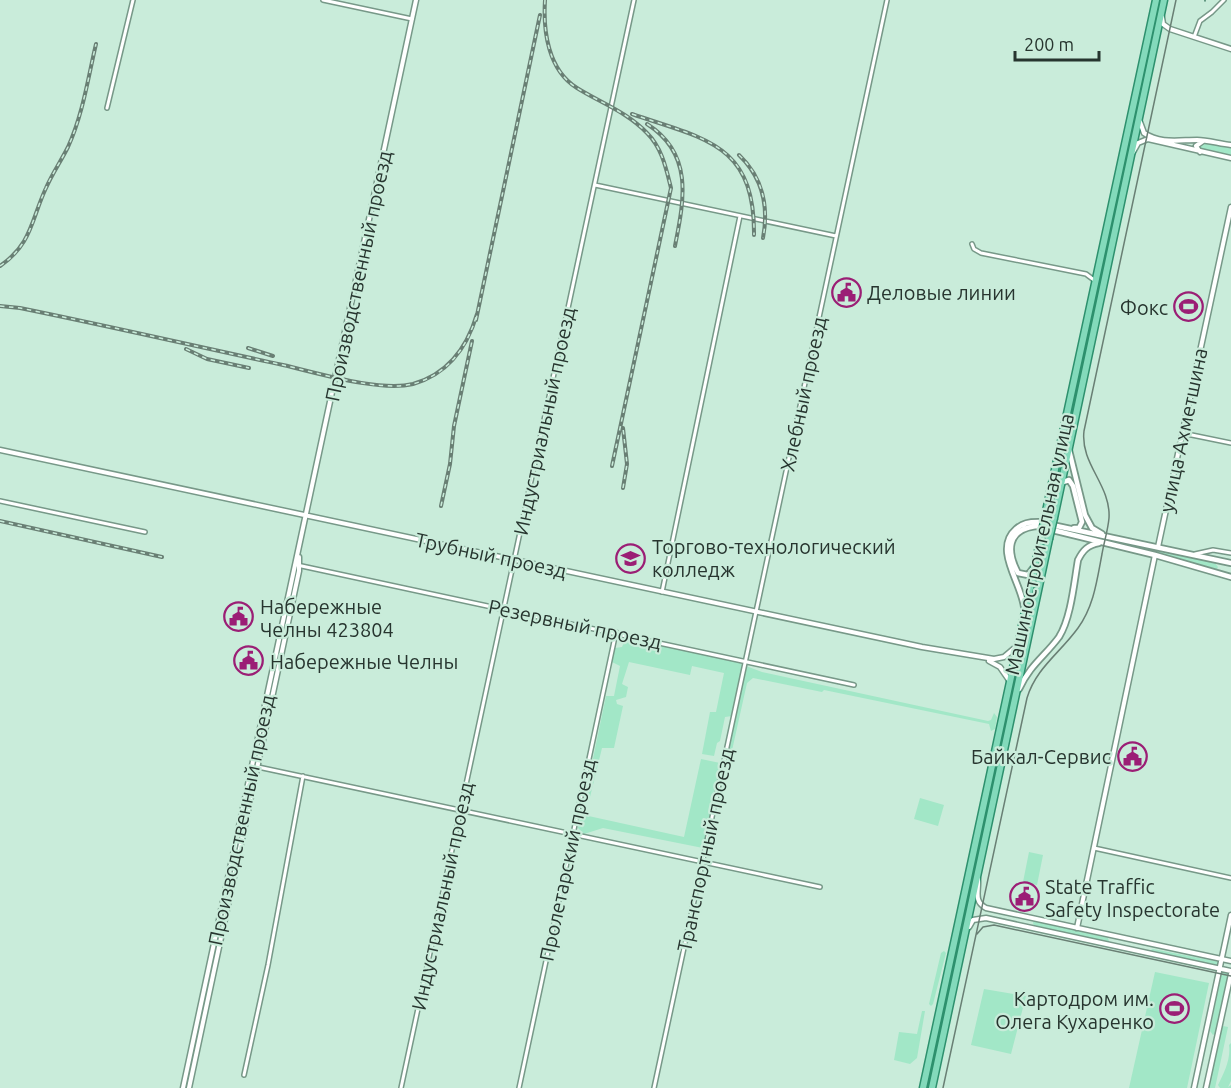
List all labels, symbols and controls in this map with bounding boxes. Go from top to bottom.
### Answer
scale bar [1015,24,1099,62]
text: 200 m [1024,34,1074,54]
street label: Производственный проезд [320,148,396,403]
public building icon: Деловые линии [830,276,862,308]
place label: Деловые линии [867,281,1016,304]
sports icon: Фокс [1173,291,1205,323]
place label: Фокс [1120,296,1168,319]
street label: Индустриальный проезд [509,305,579,537]
street label: Хлебный проезд [775,314,831,473]
street label: улица Ахметшина [1154,346,1212,514]
street label: Машиностроительная улица [1000,411,1078,677]
street label: Трубный проезд [413,528,569,582]
place label: Торгово-технологический колледж [652,535,896,581]
school or university icon: Торгово-технологический колледж [615,542,647,574]
street label: Резервный проезд [486,594,664,654]
place label: Набережные Челны 423804 [260,595,394,641]
public building icon: Набережные Челны 423804 [223,601,255,633]
public building icon: Набережные Челны [233,645,265,677]
place label: Набережные Челны [270,650,458,673]
street label: Производственный проезд [203,692,279,947]
public building icon: Байкал-Сервис [1116,740,1148,772]
place label: Байкал-Сервис [971,745,1111,768]
street label: Транспортный проезд [672,746,738,954]
street label: Пролетарский проезд [534,757,600,963]
street label: Индустриальный проезд [407,780,477,1012]
place label: State Traffic Safety Inspectorate [1045,875,1220,921]
public building icon: State Traffic Safety Inspectorate [1008,881,1040,913]
place label: Картодром им. Олега Кухаренко [995,987,1154,1033]
sports icon: Картодром им. Олега Кухаренко [1159,993,1191,1025]

